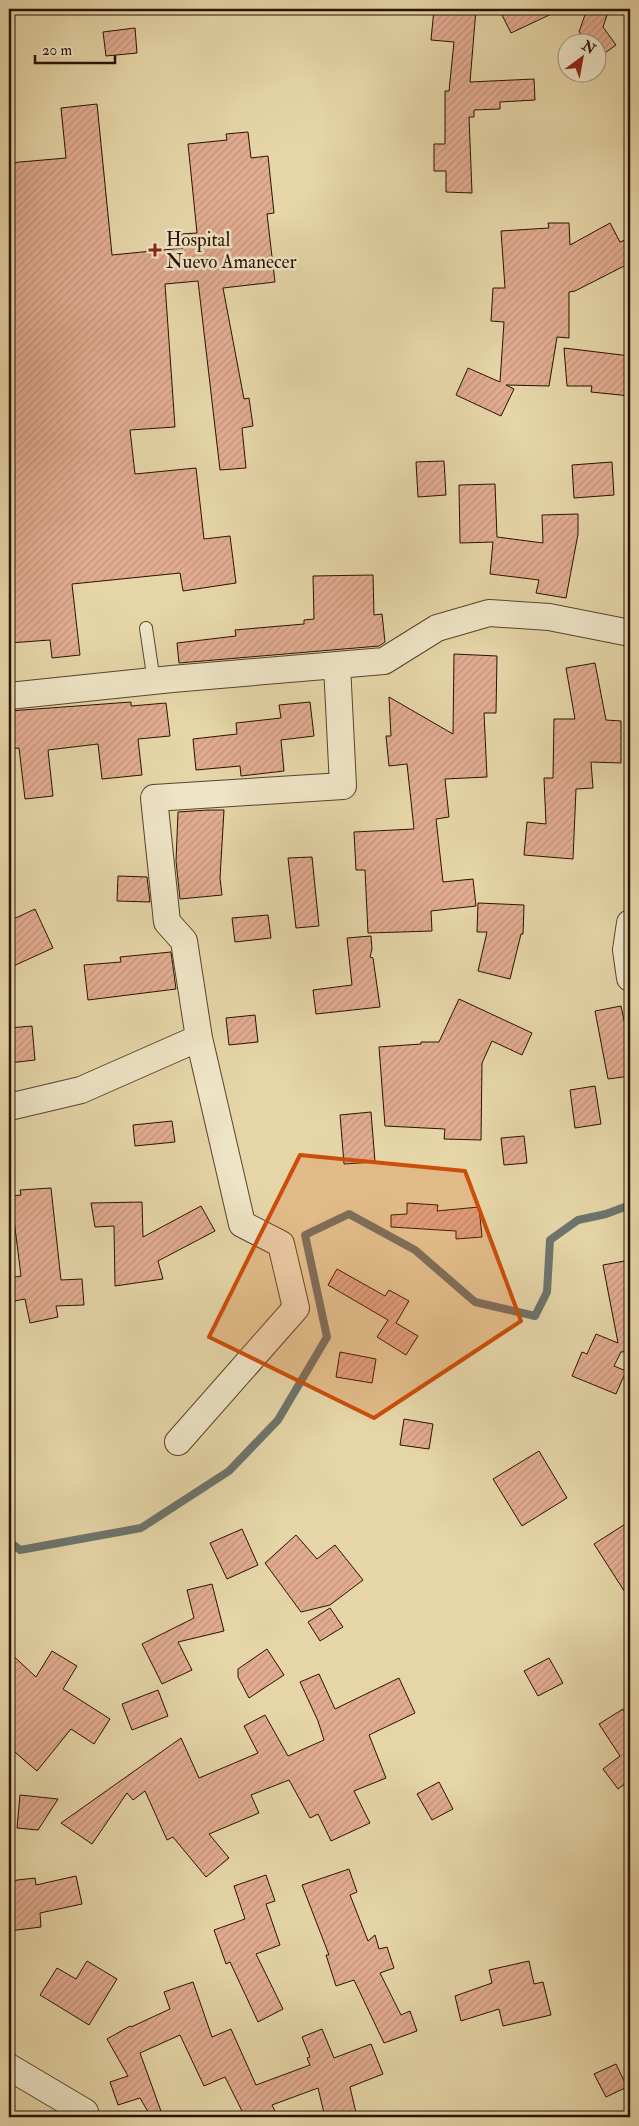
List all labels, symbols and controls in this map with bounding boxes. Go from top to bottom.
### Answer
scale bar [35,32,115,64]
north arrow [556,32,606,82]
text: N [578,36,599,58]
text: 20 m [42,41,72,60]
place label: Hospital Nuevo Amanecer [166,228,297,274]
marker: Hospital Nuevo Amanecer [148,243,162,257]

